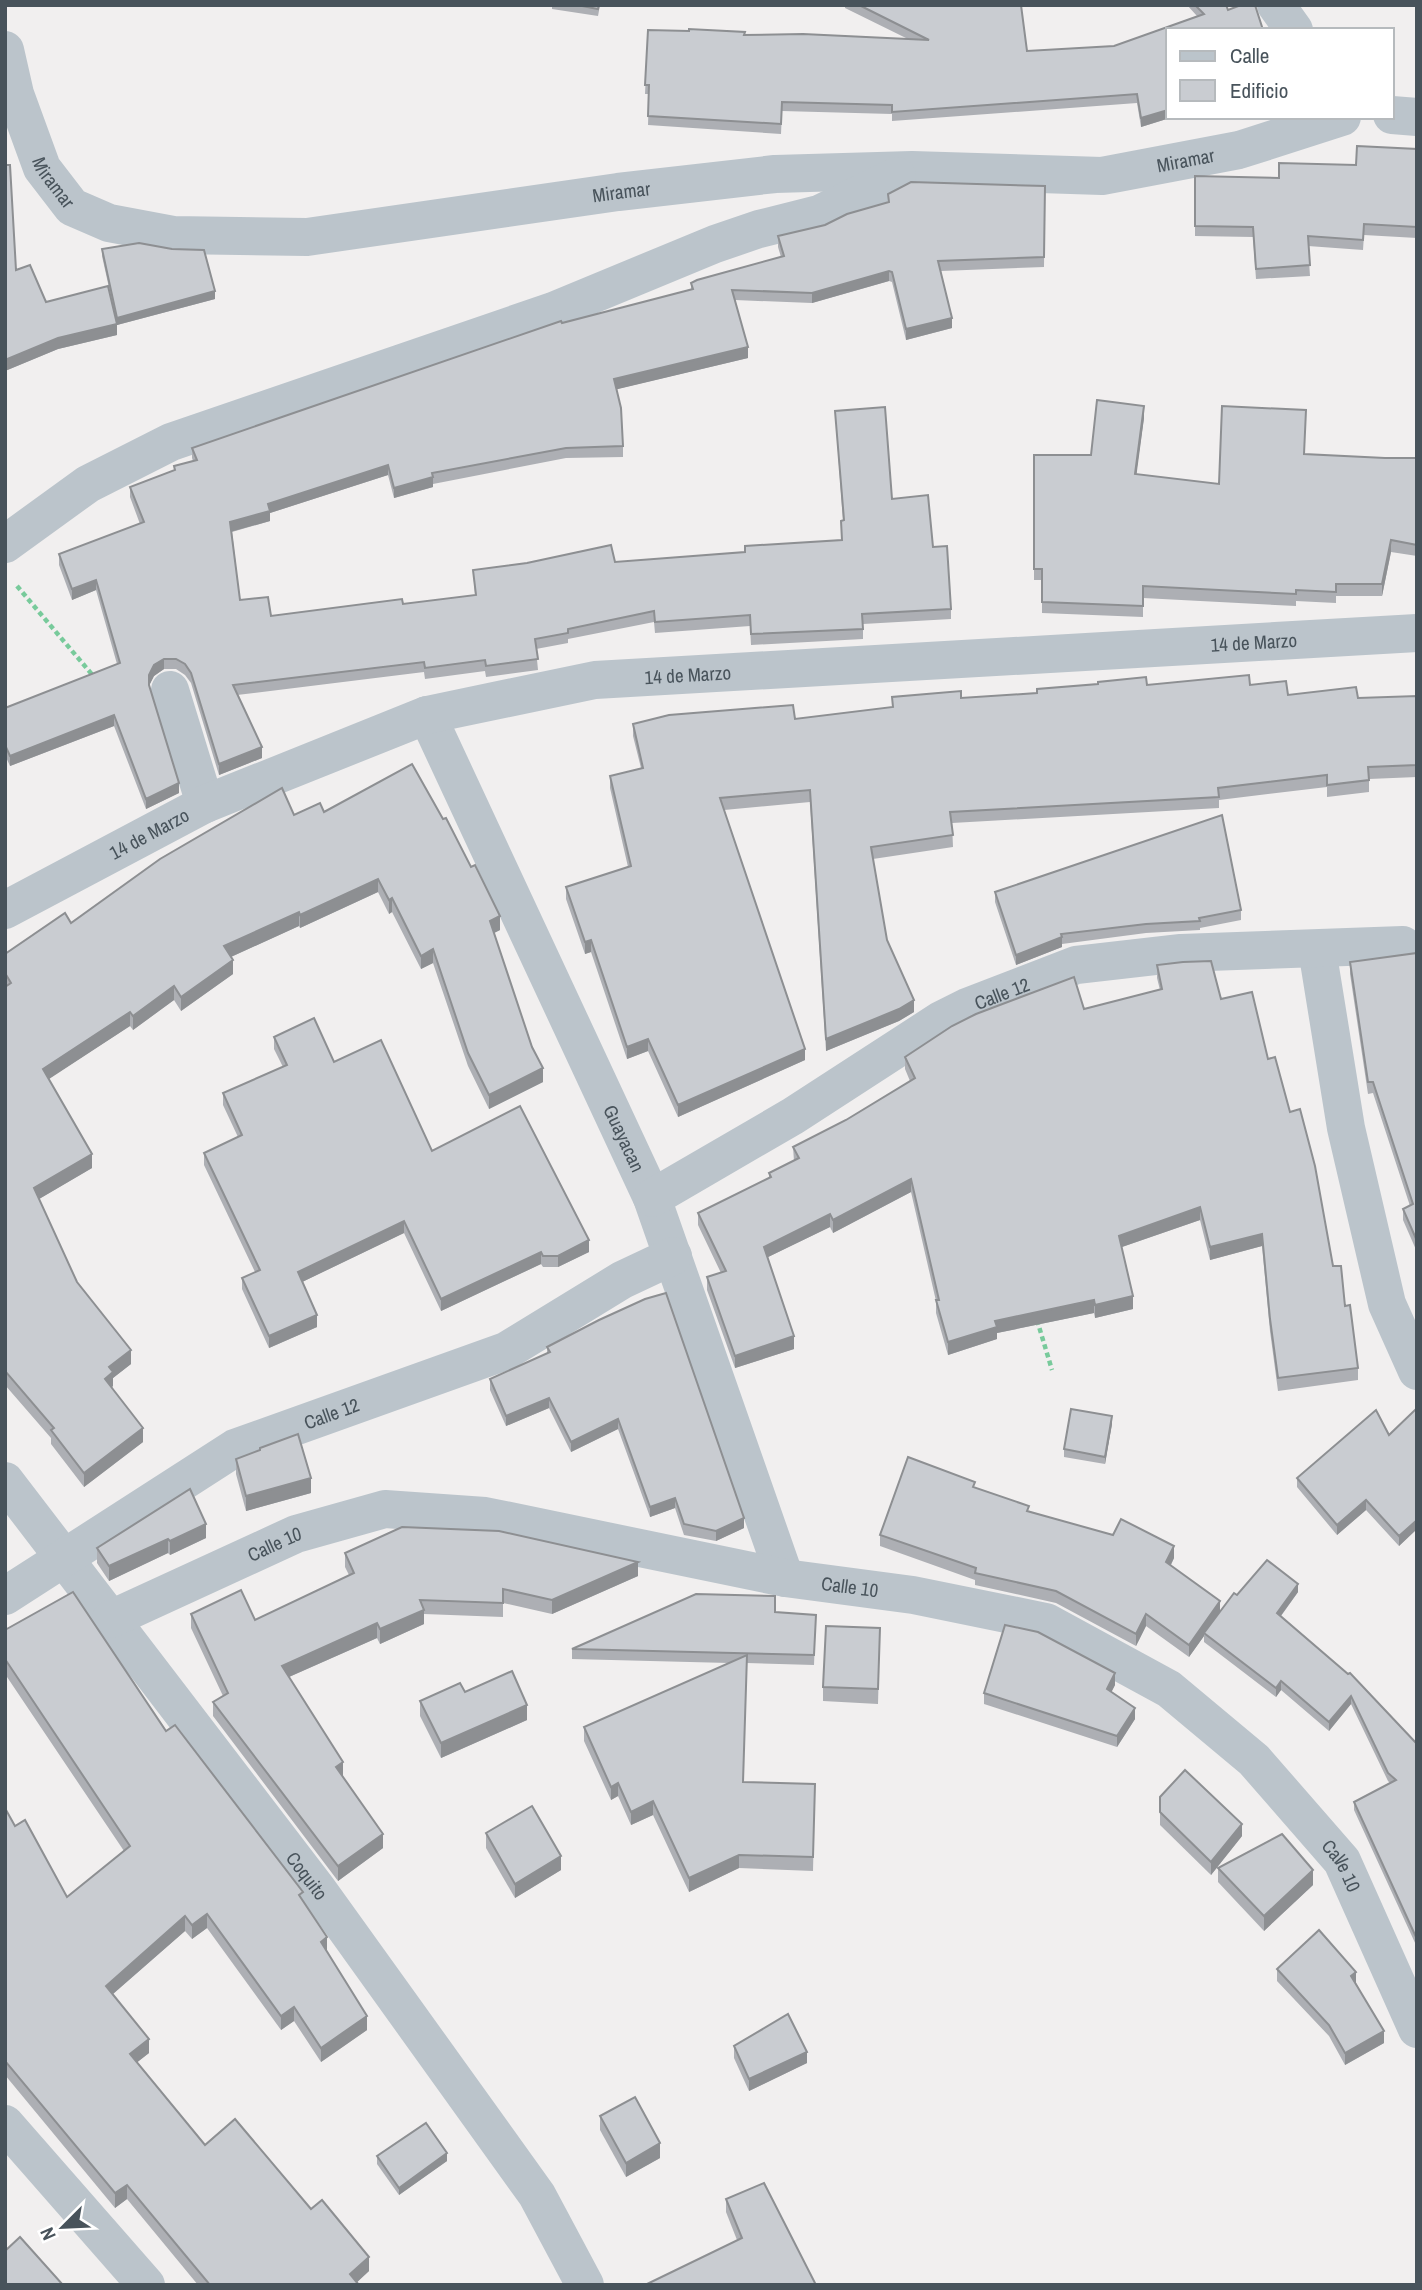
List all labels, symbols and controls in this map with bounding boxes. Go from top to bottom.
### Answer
legend [1166,28,1394,119]
text: Calle [1230,41,1269,70]
text: Edificio [1230,76,1288,105]
street label: Miramar [1155,142,1217,178]
street label: Miramar [26,153,82,214]
street label: Miramar [591,175,652,209]
street label: 14 de Marzo [1210,627,1298,658]
street label: 14 de Marzo [644,659,732,690]
street label: 14 de Marzo [105,802,193,865]
street label: Calle 12 [971,971,1033,1016]
street label: Guayacan [597,1101,651,1176]
street label: Calle 12 [300,1392,363,1435]
street label: Calle 10 [243,1520,304,1568]
street label: Calle 10 [820,1570,880,1603]
street label: Calle 10 [1316,1834,1367,1896]
street label: Coquito [280,1846,334,1905]
north arrow [28,2192,98,2262]
text: N [33,2223,62,2244]

